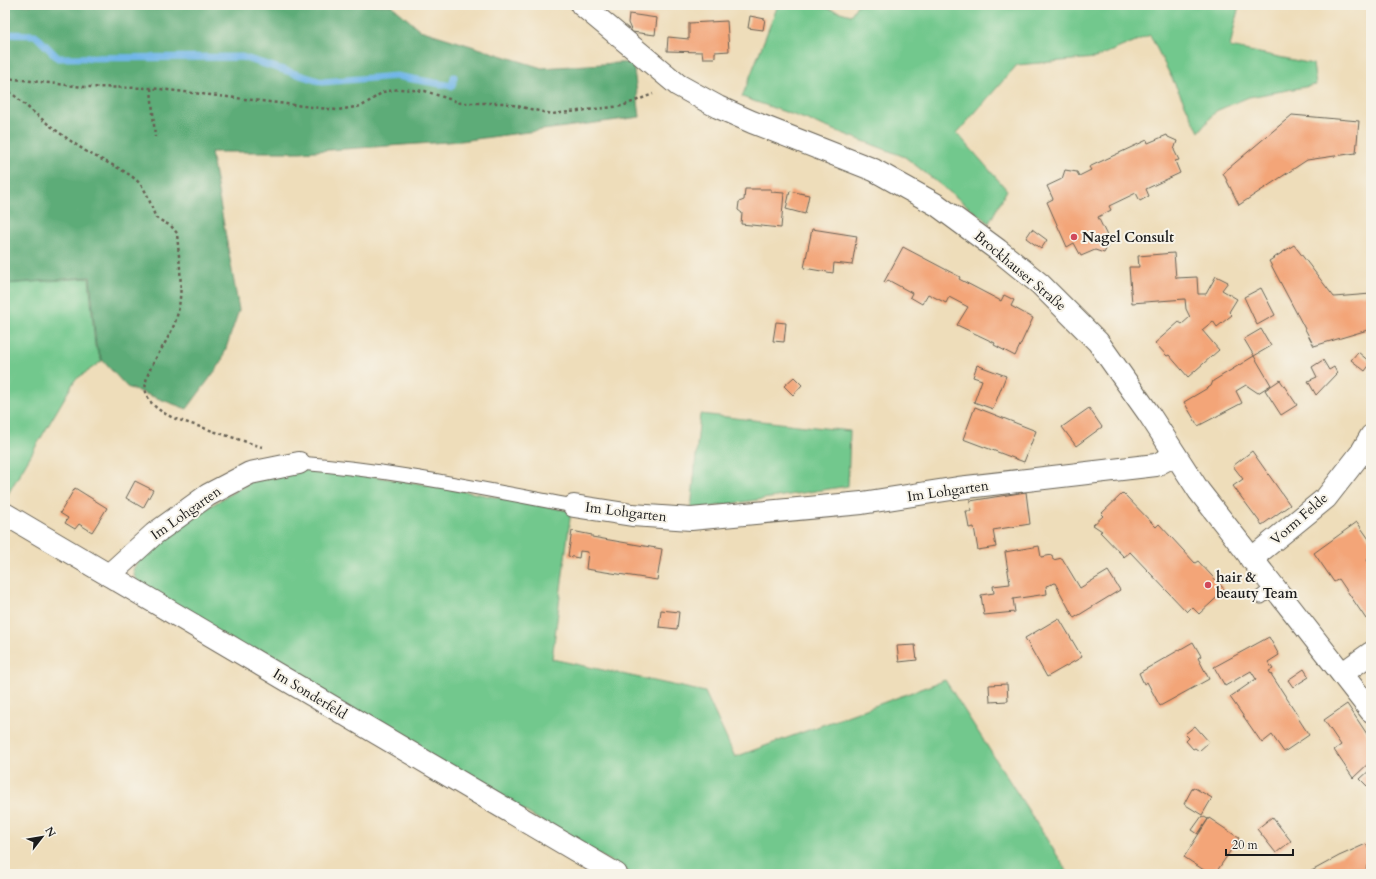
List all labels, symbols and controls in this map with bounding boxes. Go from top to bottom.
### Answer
street label: Brockhauser Straße [970,227,1070,315]
place label: Nagel Consult [1082,228,1174,247]
marker: Nagel Consult [1069,232,1079,242]
street label: Im Lohgarten [906,476,990,506]
street label: Im Lohgarten [147,482,225,544]
street label: Vorm Felde [1266,489,1332,549]
street label: Im Lohgarten [584,498,668,526]
place label: hair & beauty Team [1216,568,1298,603]
marker: hair & beauty Team [1203,580,1213,590]
street label: Im Sonderfeld [269,664,351,724]
north arrow [22,817,62,857]
text: N [41,824,59,840]
scale bar [1226,831,1293,857]
text: 20 m [1232,837,1259,853]

